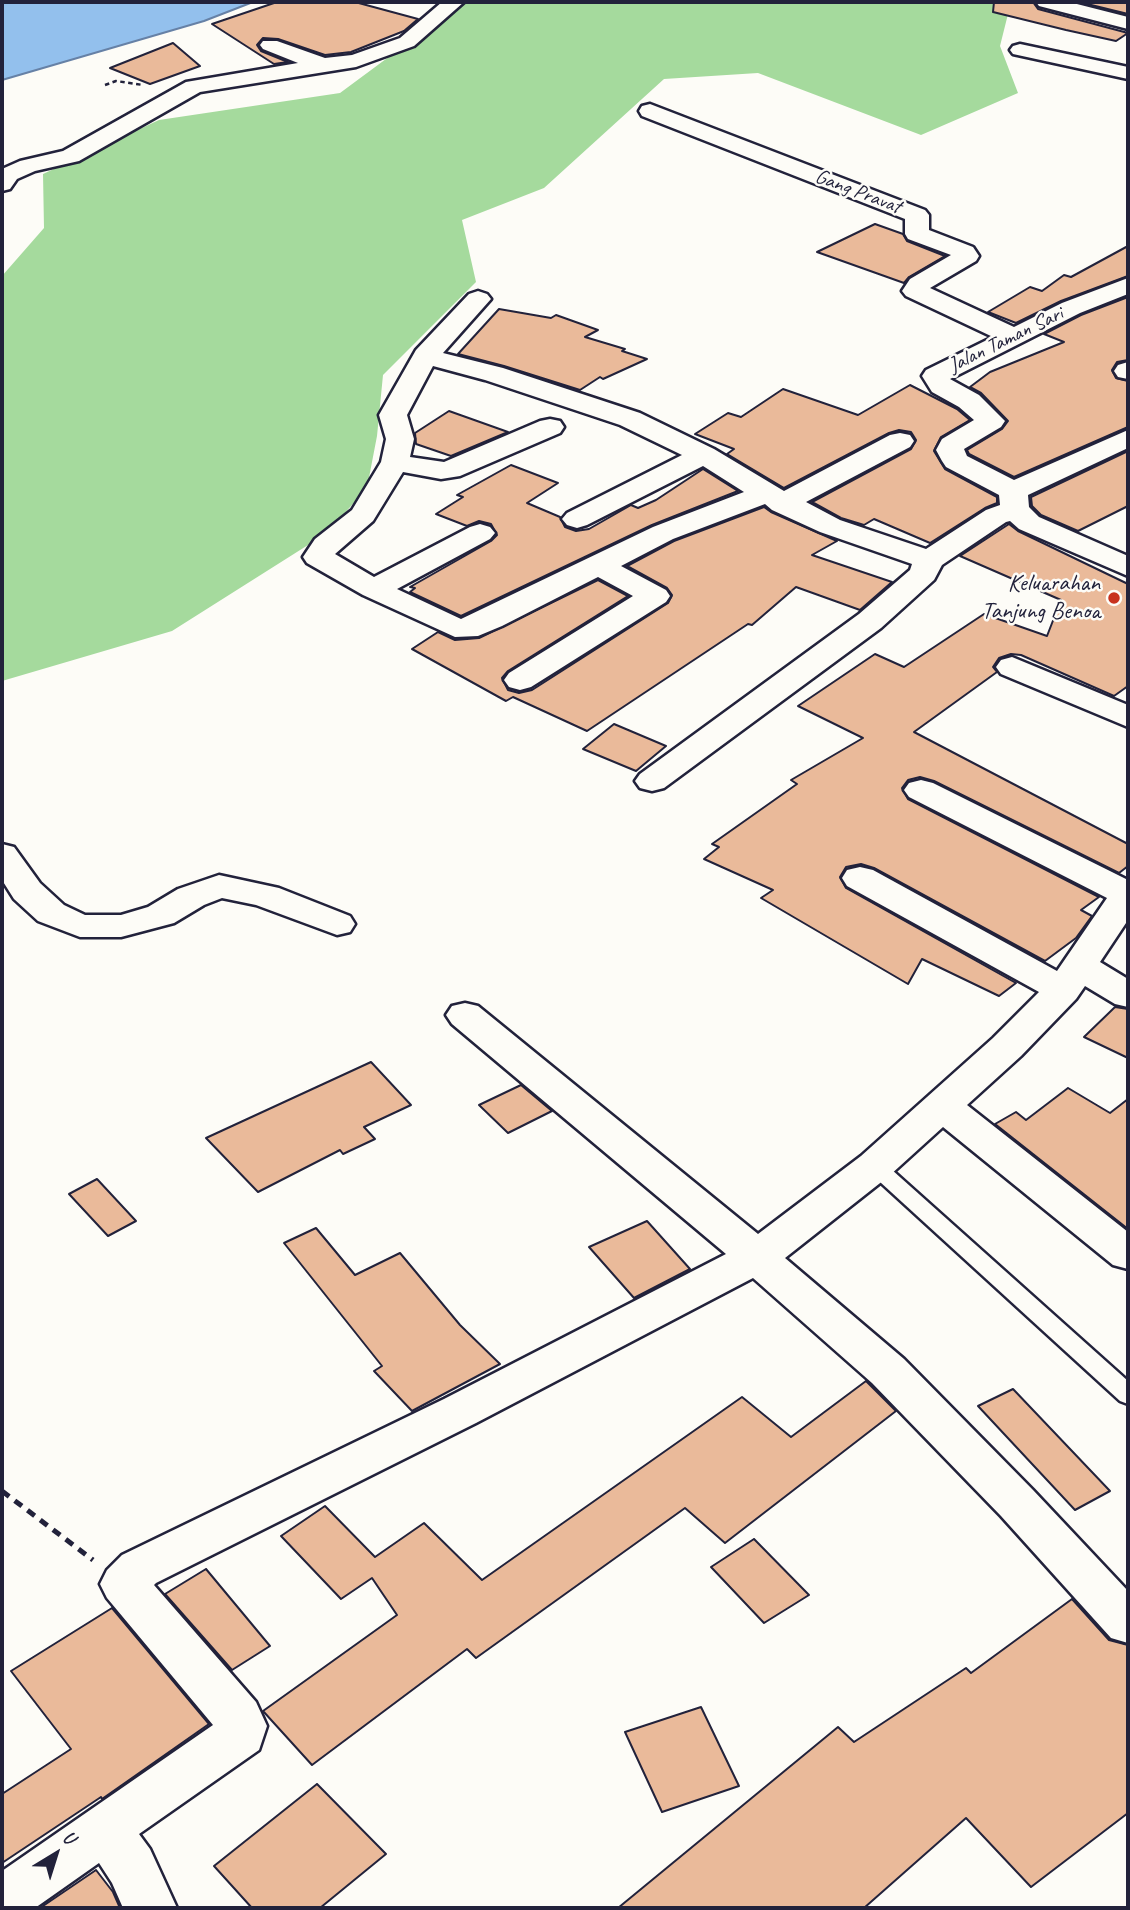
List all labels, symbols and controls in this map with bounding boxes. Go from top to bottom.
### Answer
street label: Gang Pravat [811,164,905,220]
street label: Jalan Taman Sari [945,301,1067,379]
place label: Keluarahan Tanjung Benoa [982,570,1100,626]
marker: Keluarahan Tanjung Benoa [1106,590,1122,606]
north arrow [21,1819,91,1889]
text: U [58,1825,80,1850]

